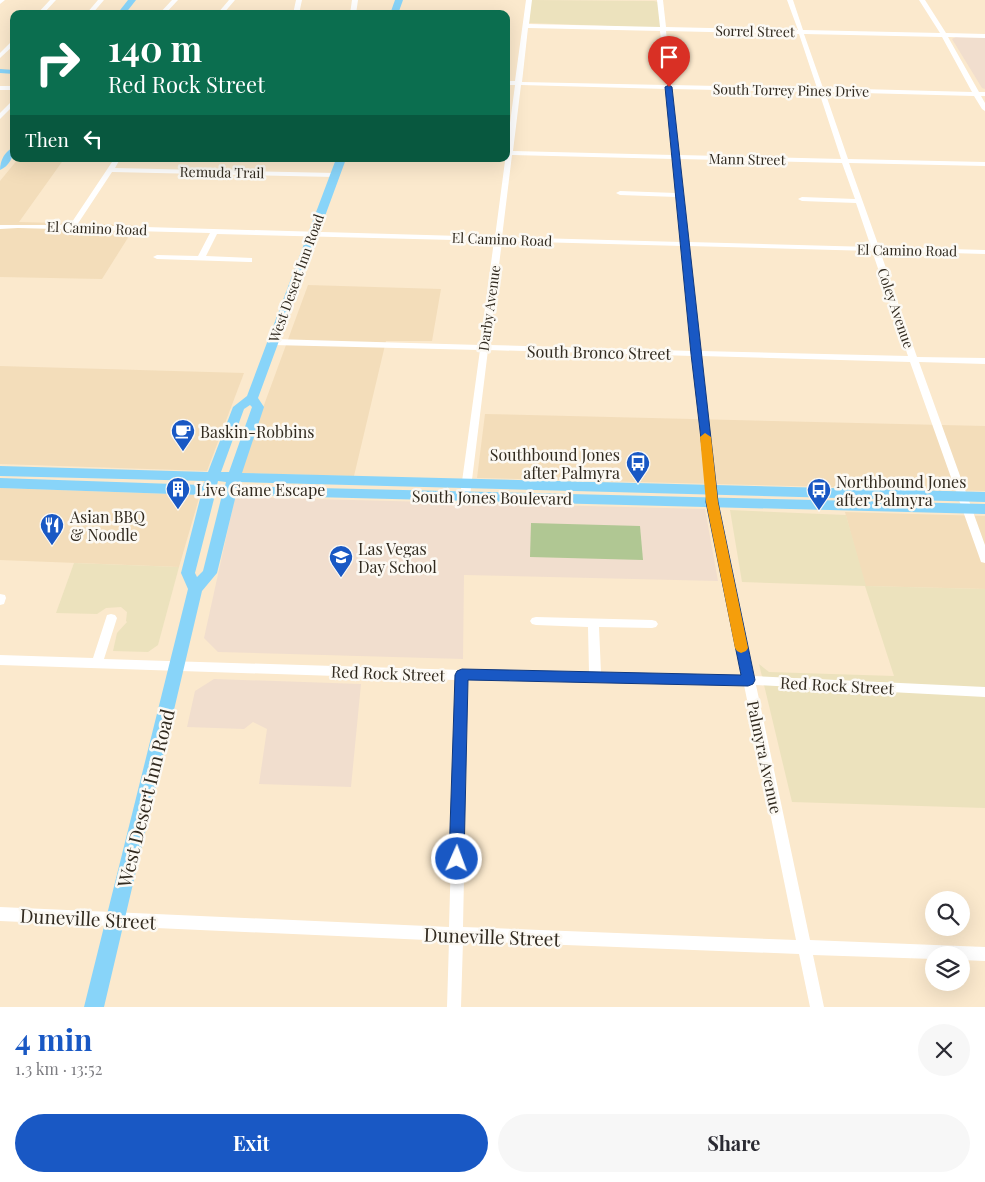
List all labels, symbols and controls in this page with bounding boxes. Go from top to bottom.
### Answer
street label: Sorrel Street [715,21,796,41]
text: 140 m [108,24,202,71]
icon: right [25,30,90,95]
pin [648,36,690,87]
icon: arrive [655,43,683,71]
text: Red Rock Street [108,69,265,99]
street label: South Torrey Pines Drive [713,79,869,101]
icon: left [79,125,107,153]
text: Then [25,126,69,152]
street label: Mann Street [708,149,787,169]
street label: Remuda Trail [179,162,265,182]
street label: West Desert Inn Road [264,211,328,346]
street label: El Camino Road [46,217,148,239]
street label: El Camino Road [451,228,553,250]
street label: El Camino Road [857,240,957,260]
street label: Darby Avenue [474,264,504,352]
street label: Coley Avenue [873,265,919,351]
street label: South Bronco Street [527,340,672,364]
cafe icon: Baskin-Robbins [170,418,196,452]
place label: Baskin-Robbins [200,421,314,442]
place label: Southbound Jones after Palmyra [490,444,620,483]
bus stop icon: Southbound Jones after Palmyra [625,450,651,484]
place label: Northbound Jones after Palmyra [836,471,966,510]
building icon: Live Game Escape [165,476,191,510]
bus stop icon: Northbound Jones after Palmyra [806,477,832,511]
place label: Live Game Escape [196,479,325,500]
street label: South Jones Boulevard [412,485,572,509]
place label: Asian BBQ & Noodle [69,506,146,545]
restaurant icon: Asian BBQ & Noodle [39,512,65,546]
place label: Las Vegas Day School [358,538,437,577]
school or university icon: Las Vegas Day School [328,544,354,578]
street label: Red Rock Street [331,661,446,685]
street label: Red Rock Street [779,672,895,698]
street label: Palmyra Avenue [743,699,787,815]
street label: West Desert Inn Road [110,706,180,891]
position arrow [430,832,482,884]
map controls [925,891,970,991]
button: search [925,891,970,936]
street label: Duneville Street [19,901,157,935]
street label: Duneville Street [423,921,561,951]
button: layers [925,946,970,991]
text: 4 min [15,1019,93,1059]
button: close [918,1024,970,1076]
text: 1.3 km · 13:52 [15,1058,102,1079]
button: Exit [15,1114,488,1172]
button: Share [498,1114,970,1172]

